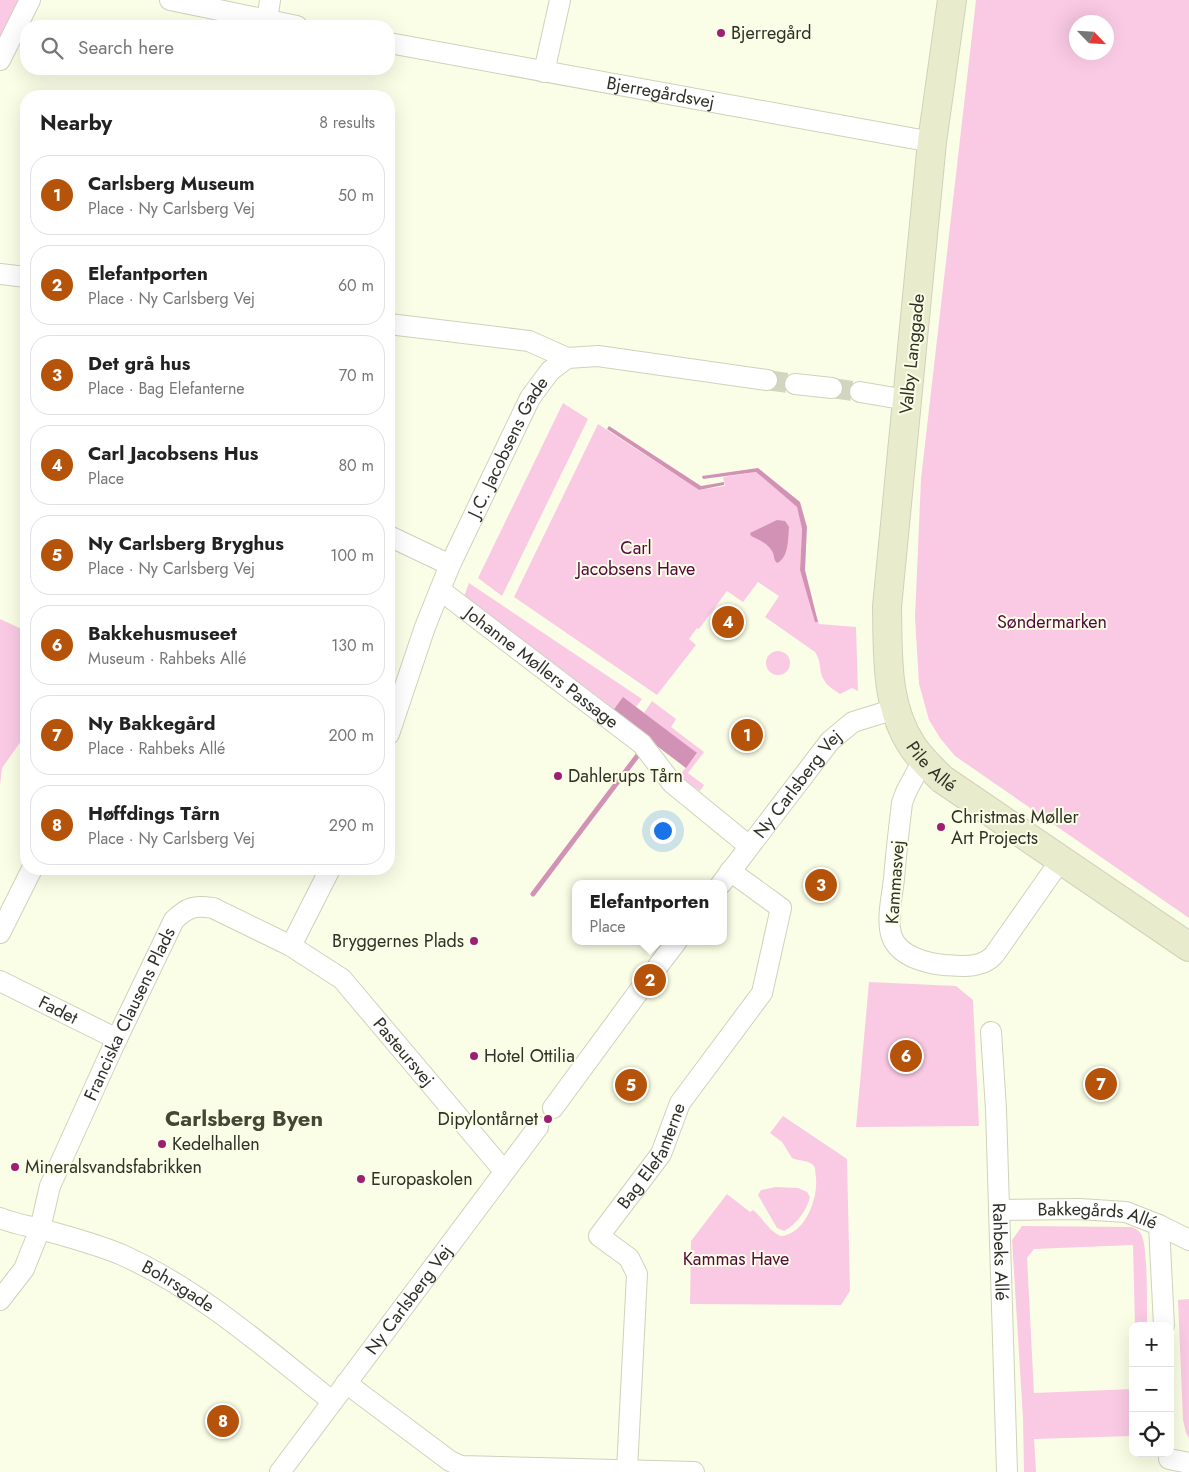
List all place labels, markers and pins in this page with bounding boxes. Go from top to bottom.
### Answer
place label: Bjerregård [731,20,812,46]
marker: Bjerregård [715,27,727,39]
pin: 4 [712,603,744,641]
pin: 1 [731,716,763,754]
place label: Dahlerups Tårn [568,763,683,789]
marker: Dahlerups Tårn [552,770,564,782]
place label: Christmas Møller Art Projects [951,804,1080,851]
marker: Christmas Møller Art Projects [935,821,947,833]
pin: 3 [805,866,837,904]
place label: Bryggernes Plads [332,928,464,954]
marker: Bryggernes Plads [468,935,480,947]
pin: 2 [634,961,666,999]
pin: 6 [890,1037,922,1075]
place label: Hotel Ottilia [484,1043,575,1069]
marker: Hotel Ottilia [468,1050,480,1062]
pin: 7 [1085,1065,1117,1103]
pin: 5 [615,1066,647,1104]
place label: Dipylontårnet [437,1106,539,1132]
marker: Dipylontårnet [542,1113,554,1125]
place label: Kedelhallen [172,1131,260,1157]
marker: Kedelhallen [156,1138,168,1150]
place label: Mineralsvandsfabrikken [25,1154,202,1180]
marker: Mineralsvandsfabrikken [9,1161,21,1173]
place label: Europaskolen [371,1166,473,1192]
marker: Europaskolen [355,1173,367,1185]
pin: 8 [207,1402,239,1440]

